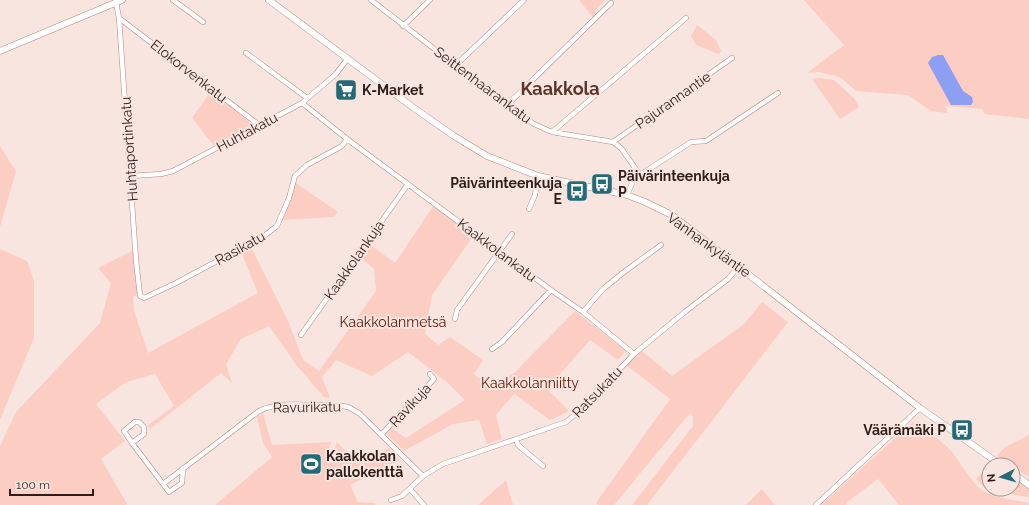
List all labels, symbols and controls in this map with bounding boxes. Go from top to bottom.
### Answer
street label: Elokorvenkatu [148,36,230,106]
street label: Seittenhaarankatu [431,43,535,127]
street label: Pajurannantie [632,68,714,132]
supermarket icon: K-Market [333,77,359,103]
district label: Kaakkola [520,78,600,99]
place label: K-Market [362,82,424,98]
street label: Huhtaportinkatu [117,96,141,202]
street label: Huhtakatu [214,109,280,155]
place label: Päivärinteenkuja P [618,168,730,200]
bus stop icon: Päivärinteenkuja P [589,171,615,197]
place label: Päivärinteenkuja E [450,175,562,207]
bus stop icon: Päivärinteenkuja E [564,178,590,204]
street label: Vanhankyläntie [664,209,754,281]
street label: Kaakkolankatu [454,215,540,285]
street label: Kaakkolankuja [321,217,387,303]
street label: Rasikatu [212,228,268,268]
park label: Kaakkolanmetsä [340,314,446,330]
street label: Ratsukatu [569,363,625,421]
park label: Kaakkolanniitty [481,375,579,391]
street label: Ravikuja [386,380,434,430]
street label: Ravurikatu [273,398,341,416]
bus stop icon: Väärämäki P [949,417,975,443]
place label: Väärämäki P [863,422,946,438]
place label: Kaakkolan pallokenttä [326,448,403,480]
sports icon: Kaakkolan pallokenttä [298,451,324,477]
north arrow [981,457,1021,497]
scale bar [10,471,93,497]
text: N [985,473,998,483]
text: 100 m [16,478,50,492]

